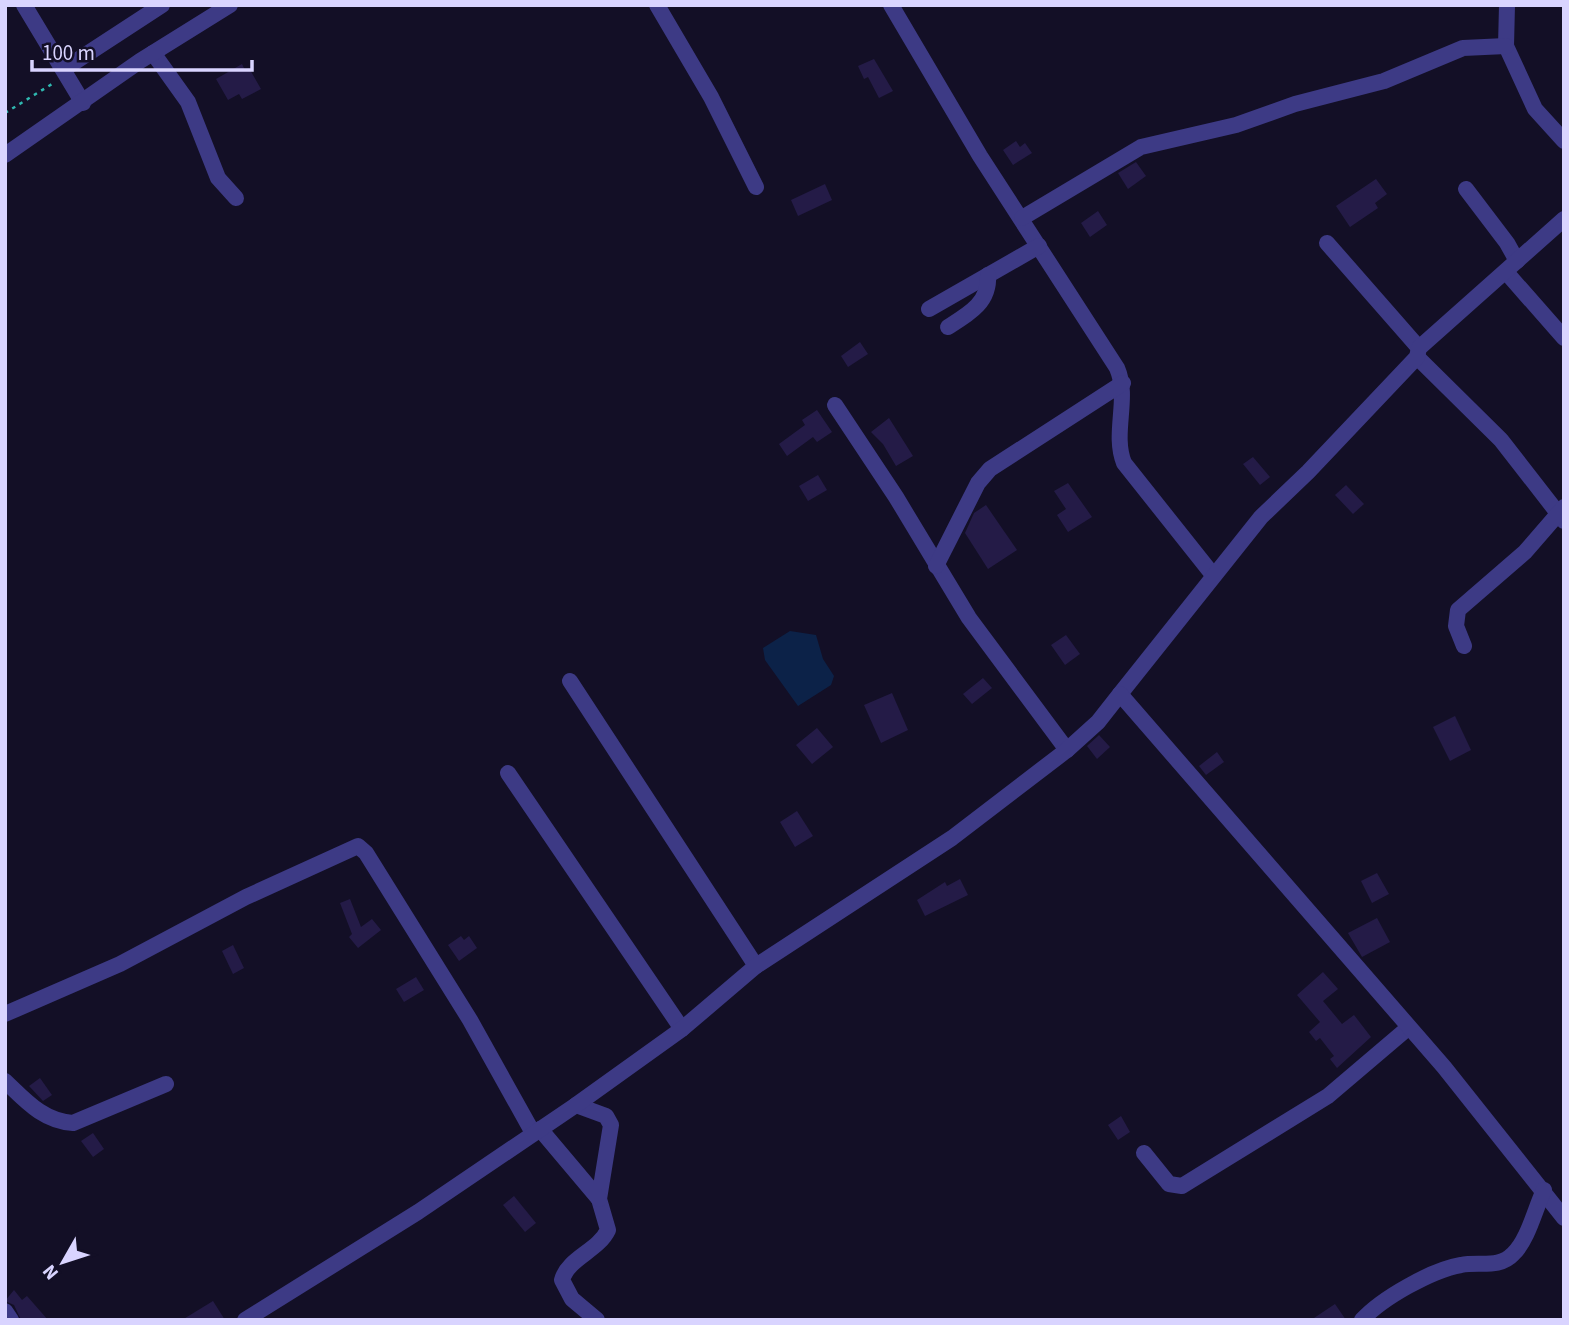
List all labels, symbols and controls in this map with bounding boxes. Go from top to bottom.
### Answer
scale bar [32,28,252,72]
text: 100 m [42,38,95,68]
north arrow [28,1227,98,1297]
text: N [36,1258,65,1285]

